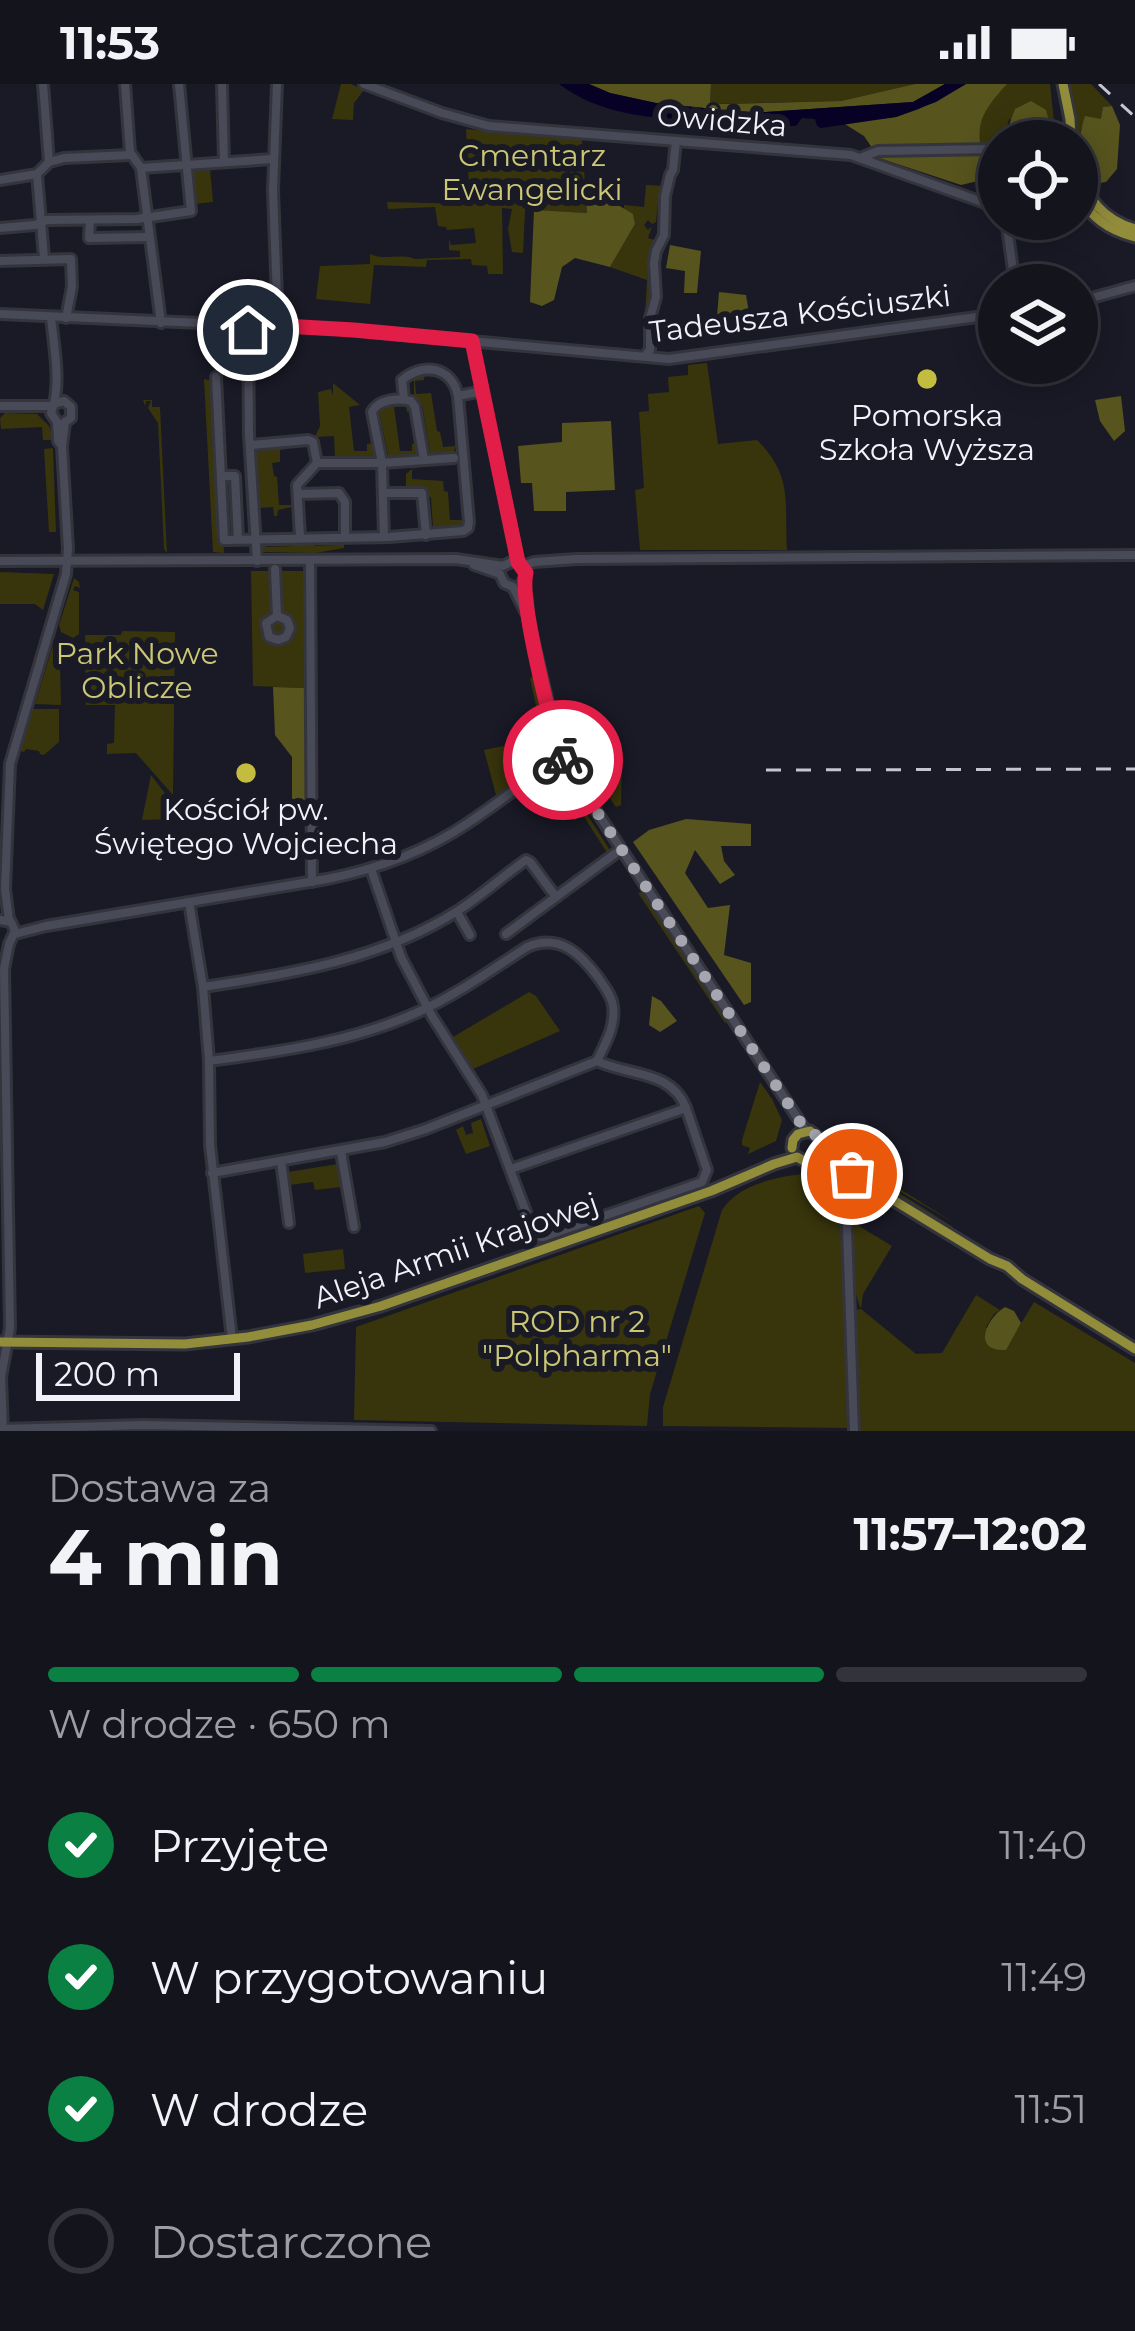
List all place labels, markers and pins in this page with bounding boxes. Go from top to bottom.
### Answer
pin [197,279,299,381]
marker: Pomorska Szkoła Wyższa [914,366,940,392]
place label: Pomorska Szkoła Wyższa [819,397,1035,468]
marker: Kościół pw. Świętego Wojciecha [233,760,259,786]
place label: Kościół pw. Świętego Wojciecha [94,791,398,862]
pin [801,1123,903,1225]

